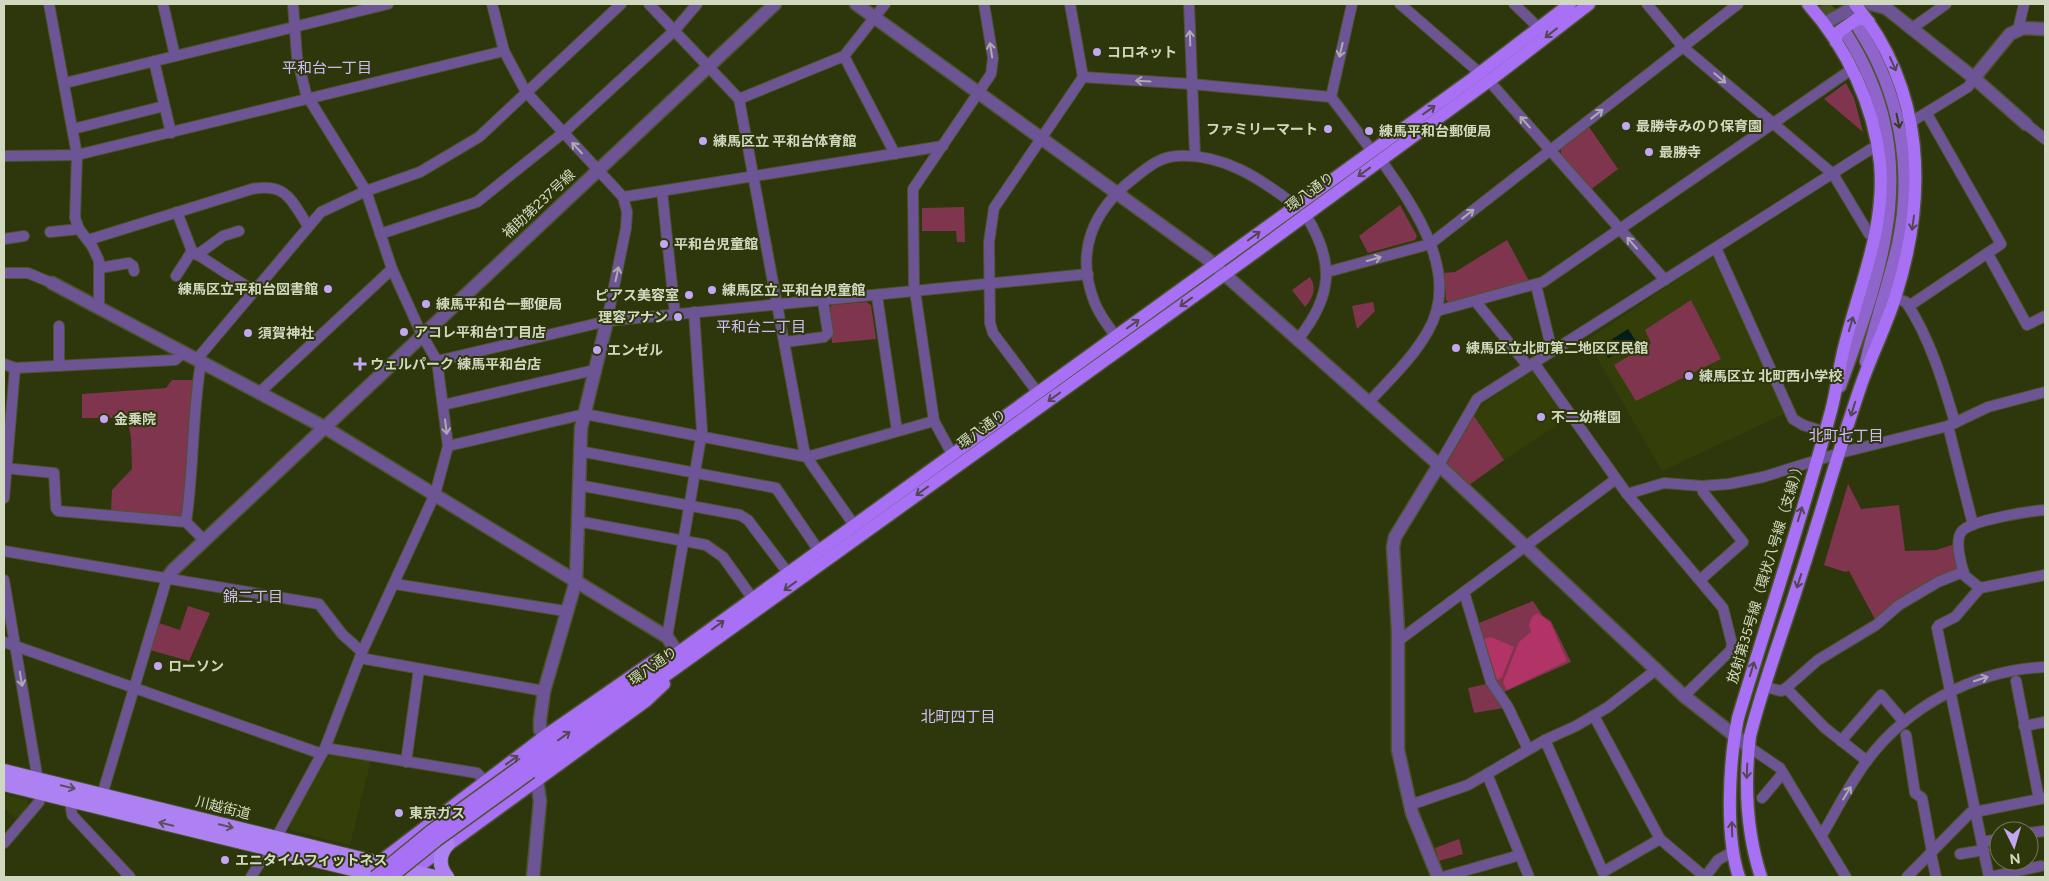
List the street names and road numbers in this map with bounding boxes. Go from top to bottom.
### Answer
street label: 補助第237号線 [499,166,579,242]
street label: 環八通り [1282,169,1338,215]
street label: 環八通り [954,406,1010,452]
street label: 放射第35号線（環状八号線（支線）） [1724,458,1808,686]
street label: 環八通り [625,643,681,689]
street label: 川越街道 [194,793,252,823]

